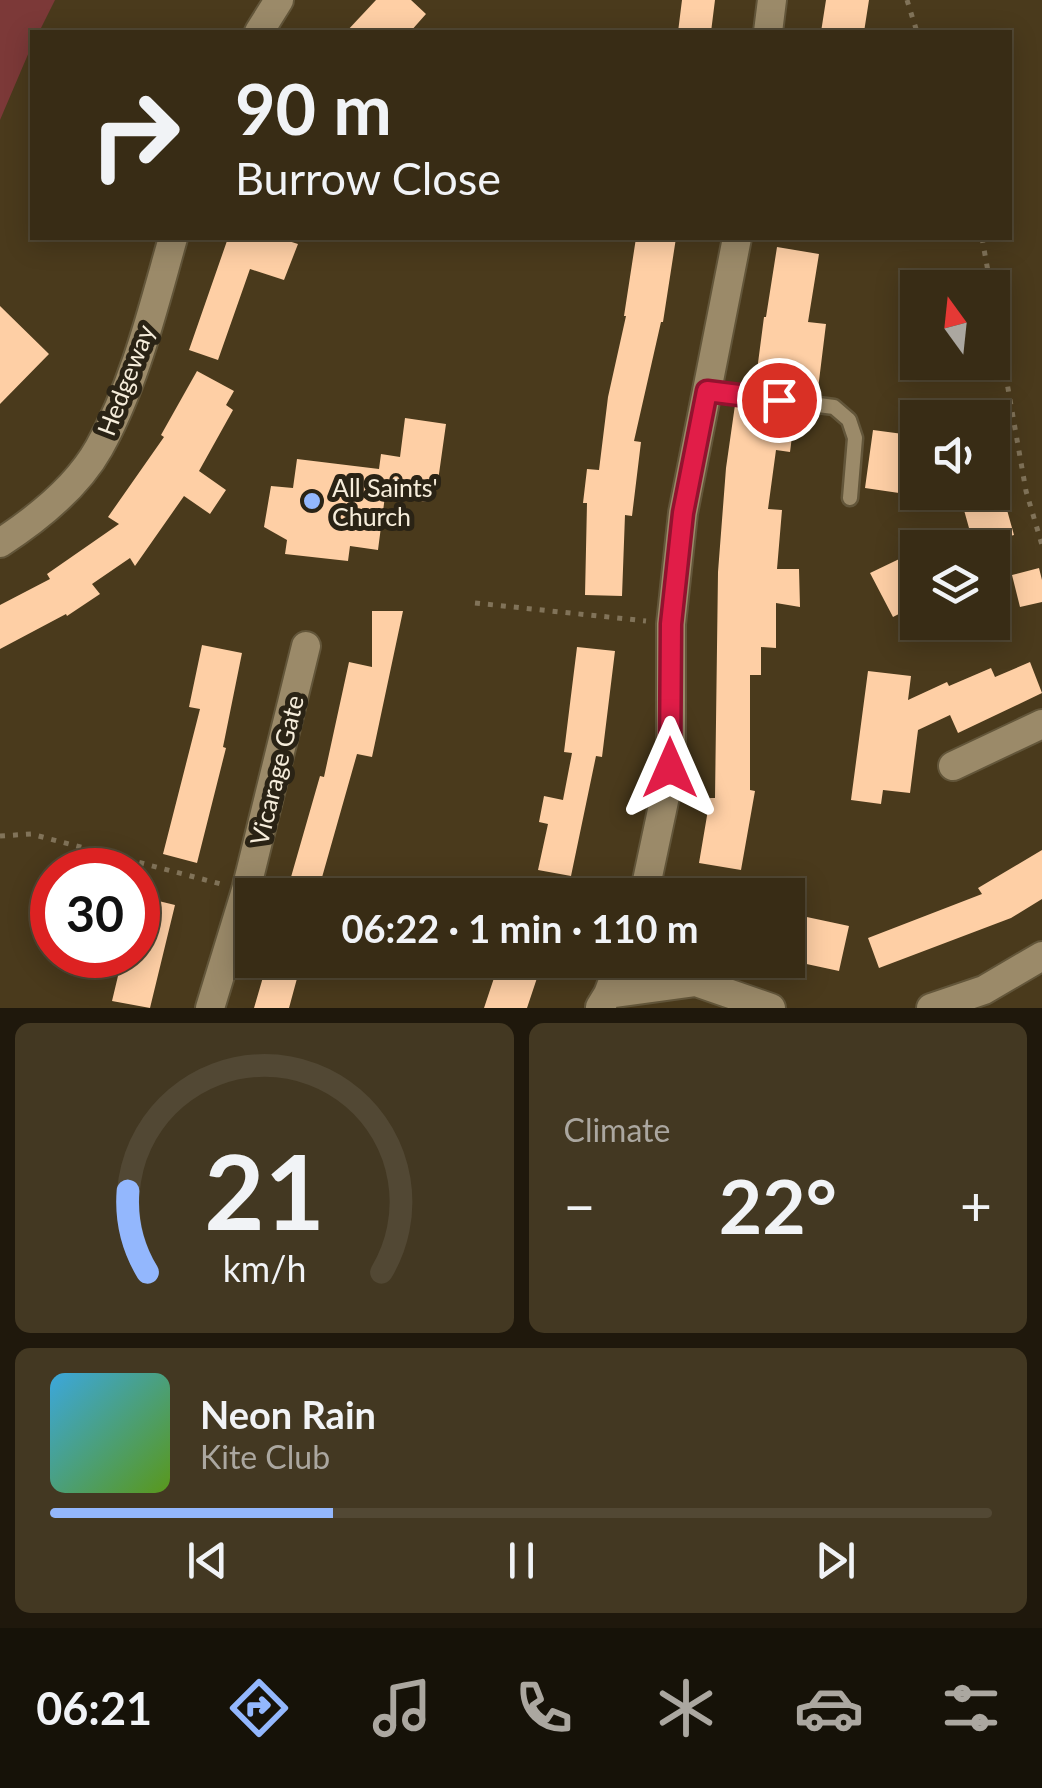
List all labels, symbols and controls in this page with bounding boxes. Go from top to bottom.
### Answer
text: 90 m [235,66,392,150]
icon: right [70,70,200,200]
text: Burrow Close [235,151,501,205]
north arrow [900,270,1010,380]
map controls [900,270,1010,640]
street label: Hedgeway [90,320,160,440]
pin [737,358,822,443]
icon: arrive [752,373,807,428]
button: sound [900,400,1010,510]
place label: All Saints' Church [332,472,438,531]
marker: All Saints' Church [301,490,323,512]
button: layers [900,530,1010,640]
street label: Vicarage Gate [243,692,309,848]
position arrow [618,716,722,820]
speed limit sign: 30 [30,848,160,978]
text: 06:22 · 1 min · 110 m [341,905,699,951]
text: Climate [564,1110,670,1149]
text: 21 [204,1127,325,1252]
text: 22° [719,1160,837,1250]
text: − [564,1172,595,1238]
text: + [960,1172,992,1238]
text: km/h [222,1247,306,1290]
text: Neon Rain [200,1391,376,1437]
text: Kite Club [200,1437,330,1476]
icon: previous [180,1533,235,1588]
icon: pause [494,1533,549,1588]
icon: next [808,1533,863,1588]
icon: directions [224,1673,294,1743]
icon: music [367,1673,437,1743]
icon: phone [509,1673,579,1743]
icon: climate [651,1673,721,1743]
icon: car [794,1673,864,1743]
icon: filters [936,1673,1006,1743]
text: 06:21 [36,1681,152,1735]

